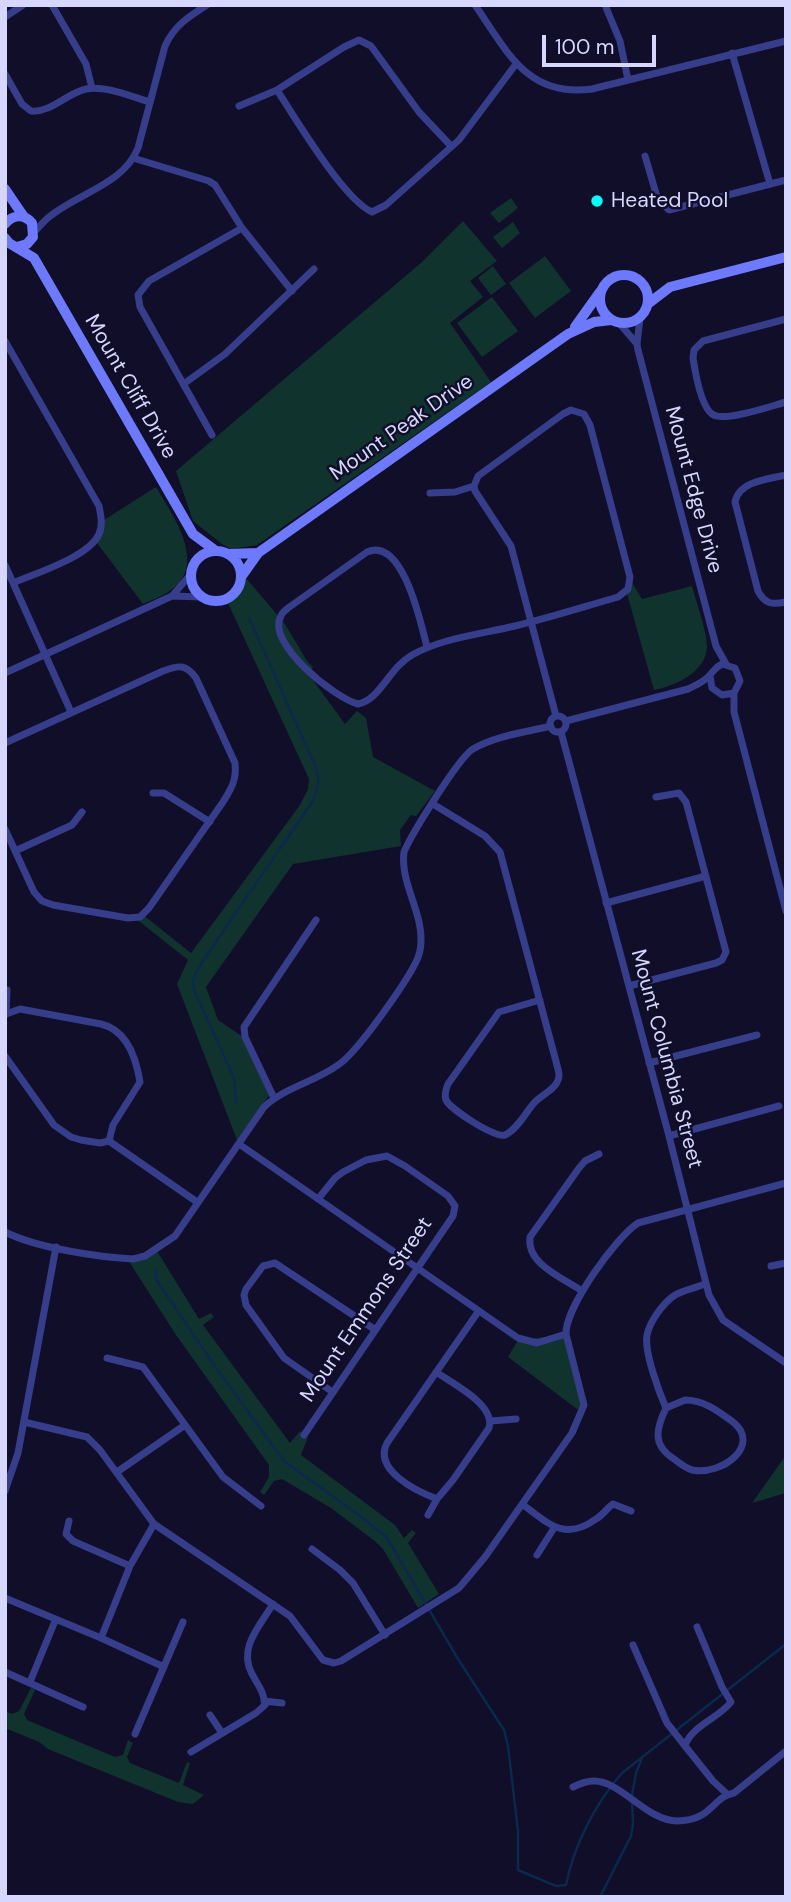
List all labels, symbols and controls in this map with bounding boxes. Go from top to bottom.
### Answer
scale bar [546,21,660,65]
text: 100 m [555,33,615,61]
place label: Heated Pool [611,188,728,214]
marker: Heated Pool [589,193,605,209]
street label: Mount Cliff Drive [78,310,182,464]
street label: Mount Peak Drive [326,369,478,487]
street label: Mount Edge Drive [659,404,727,576]
street label: Mount Columbia Street [625,947,707,1171]
street label: Mount Emmons Street [296,1213,438,1407]

